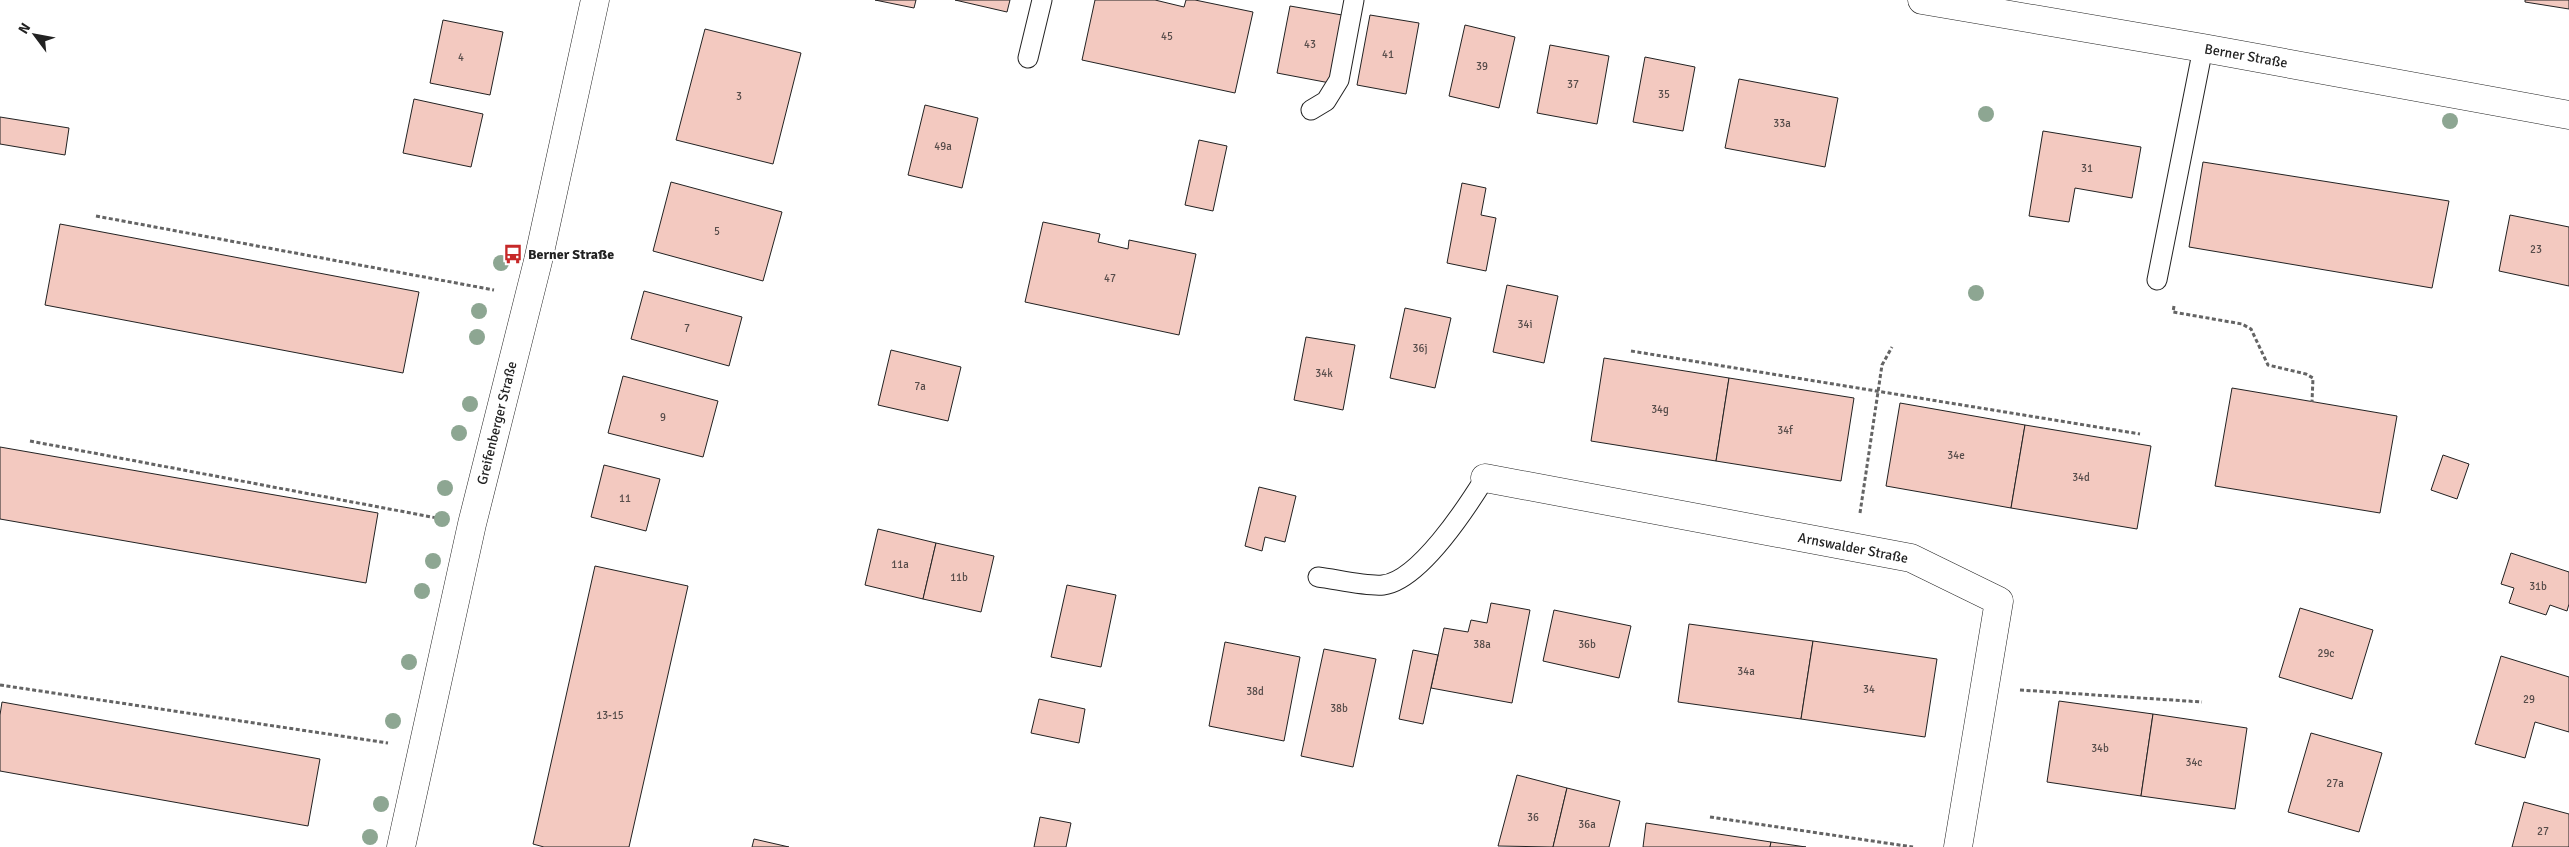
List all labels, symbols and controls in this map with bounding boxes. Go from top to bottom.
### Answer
north arrow [10,10,60,60]
text: N [15,20,34,37]
house number: 45 [1161,30,1173,43]
house number: 43 [1304,38,1316,51]
street label: Berner Straße [2203,40,2289,72]
house number: 41 [1382,48,1394,61]
house number: 4 [458,51,464,64]
house number: 39 [1476,60,1488,73]
house number: 37 [1567,78,1579,91]
house number: 35 [1658,88,1670,101]
house number: 3 [736,90,742,103]
house number: 33a [1773,117,1791,130]
house number: 49a [934,140,952,153]
house number: 31 [2081,162,2093,175]
house number: 5 [714,225,720,238]
bus stop icon: Berner Straße [502,243,524,265]
house number: 23 [2530,243,2542,256]
place label: Berner Straße [528,246,614,263]
house number: 47 [1104,272,1116,285]
house number: 34i [1518,318,1532,331]
house number: 7 [684,322,690,335]
house number: 36j [1413,342,1427,355]
street label: Greifenberger Straße [473,360,521,486]
house number: 34k [1315,367,1333,380]
house number: 7a [914,380,926,393]
house number: 34g [1651,403,1669,416]
house number: 9 [660,411,666,424]
house number: 34f [1777,424,1794,437]
house number: 34e [1947,449,1965,462]
house number: 34d [2072,471,2090,484]
house number: 11 [619,492,631,505]
street label: Arnswalder Straße [1796,529,1910,567]
house number: 11a [891,558,909,571]
house number: 11b [950,571,968,584]
house number: 31b [2529,580,2547,593]
house number: 38a [1473,638,1491,651]
house number: 36b [1578,638,1596,651]
house number: 29c [2317,647,2335,660]
house number: 34a [1737,665,1755,678]
house number: 34 [1863,683,1875,696]
house number: 38d [1246,685,1264,698]
house number: 29 [2523,693,2535,706]
house number: 38b [1330,702,1348,715]
house number: 13-15 [596,709,624,722]
house number: 34b [2091,742,2109,755]
house number: 34c [2185,756,2203,769]
house number: 27a [2326,777,2344,790]
house number: 36 [1527,811,1539,824]
house number: 36a [1578,818,1596,831]
house number: 27 [2537,825,2549,838]

